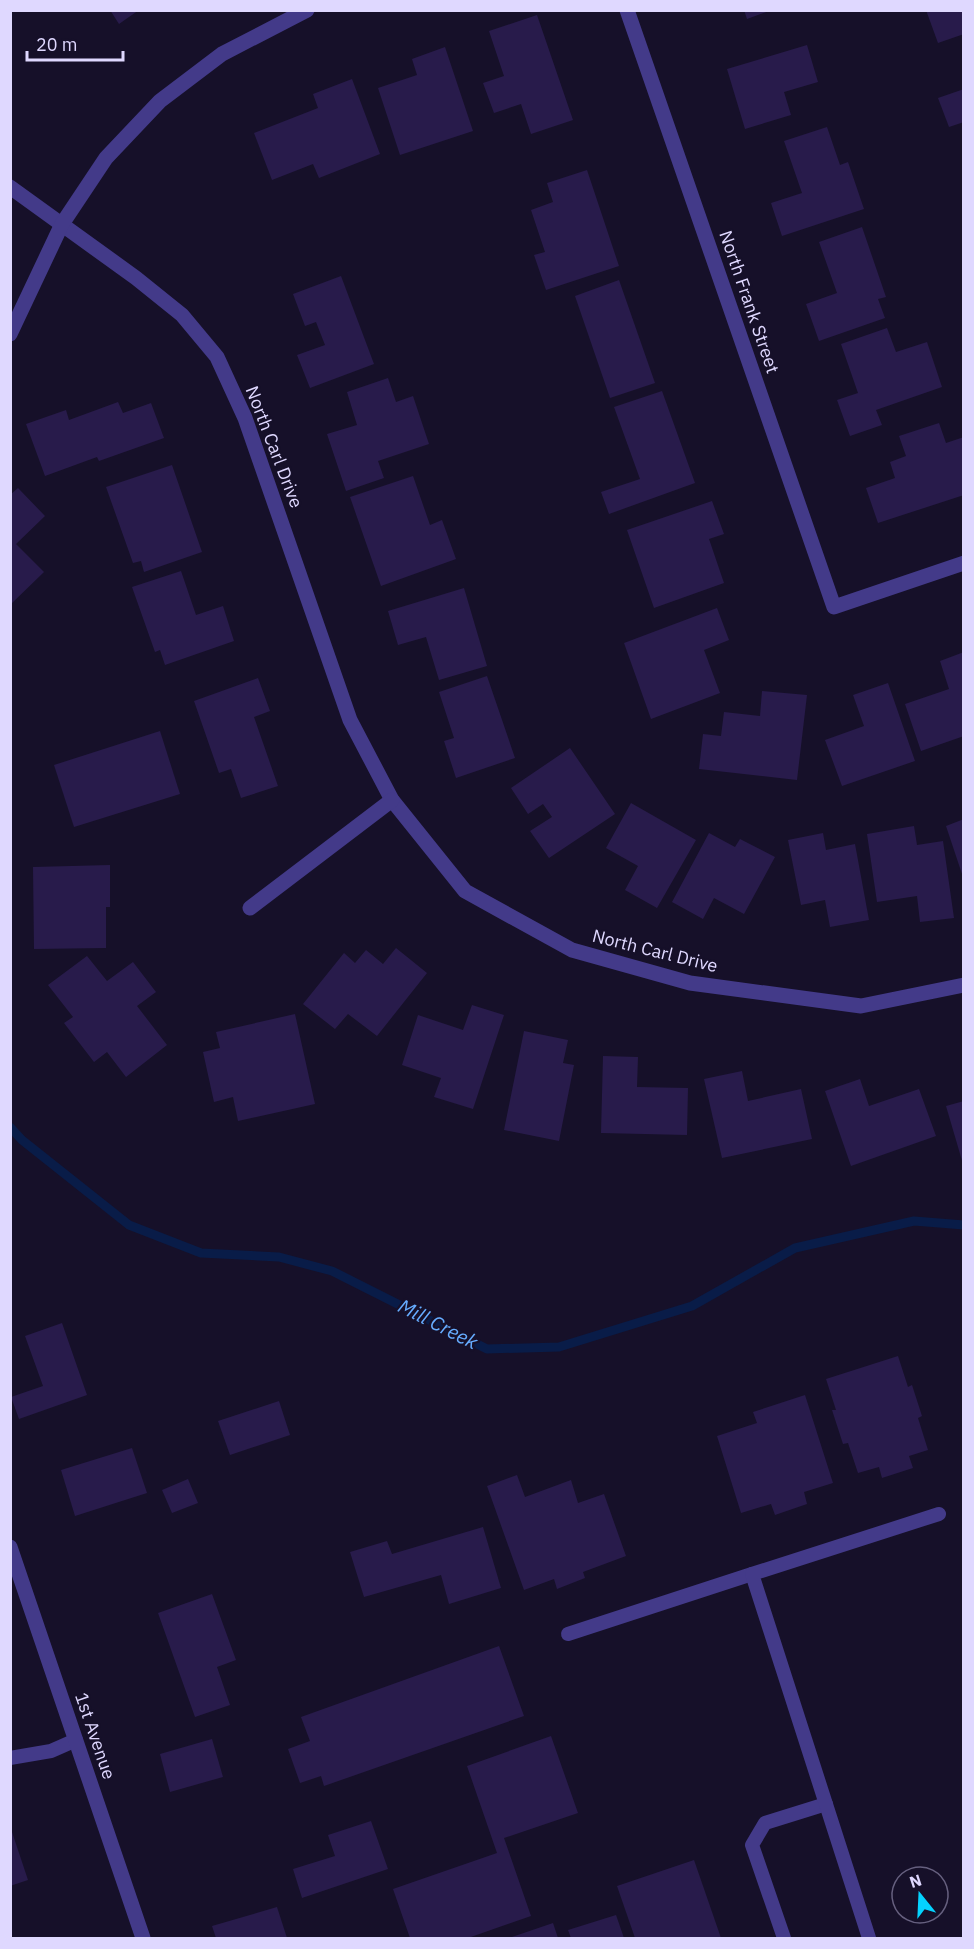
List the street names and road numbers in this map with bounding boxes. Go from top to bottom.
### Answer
street label: North Frank Street [714,227,785,376]
street label: North Carl Drive [241,383,308,511]
street label: North Carl Drive [590,924,720,977]
street label: 1st Avenue [70,1689,121,1782]

